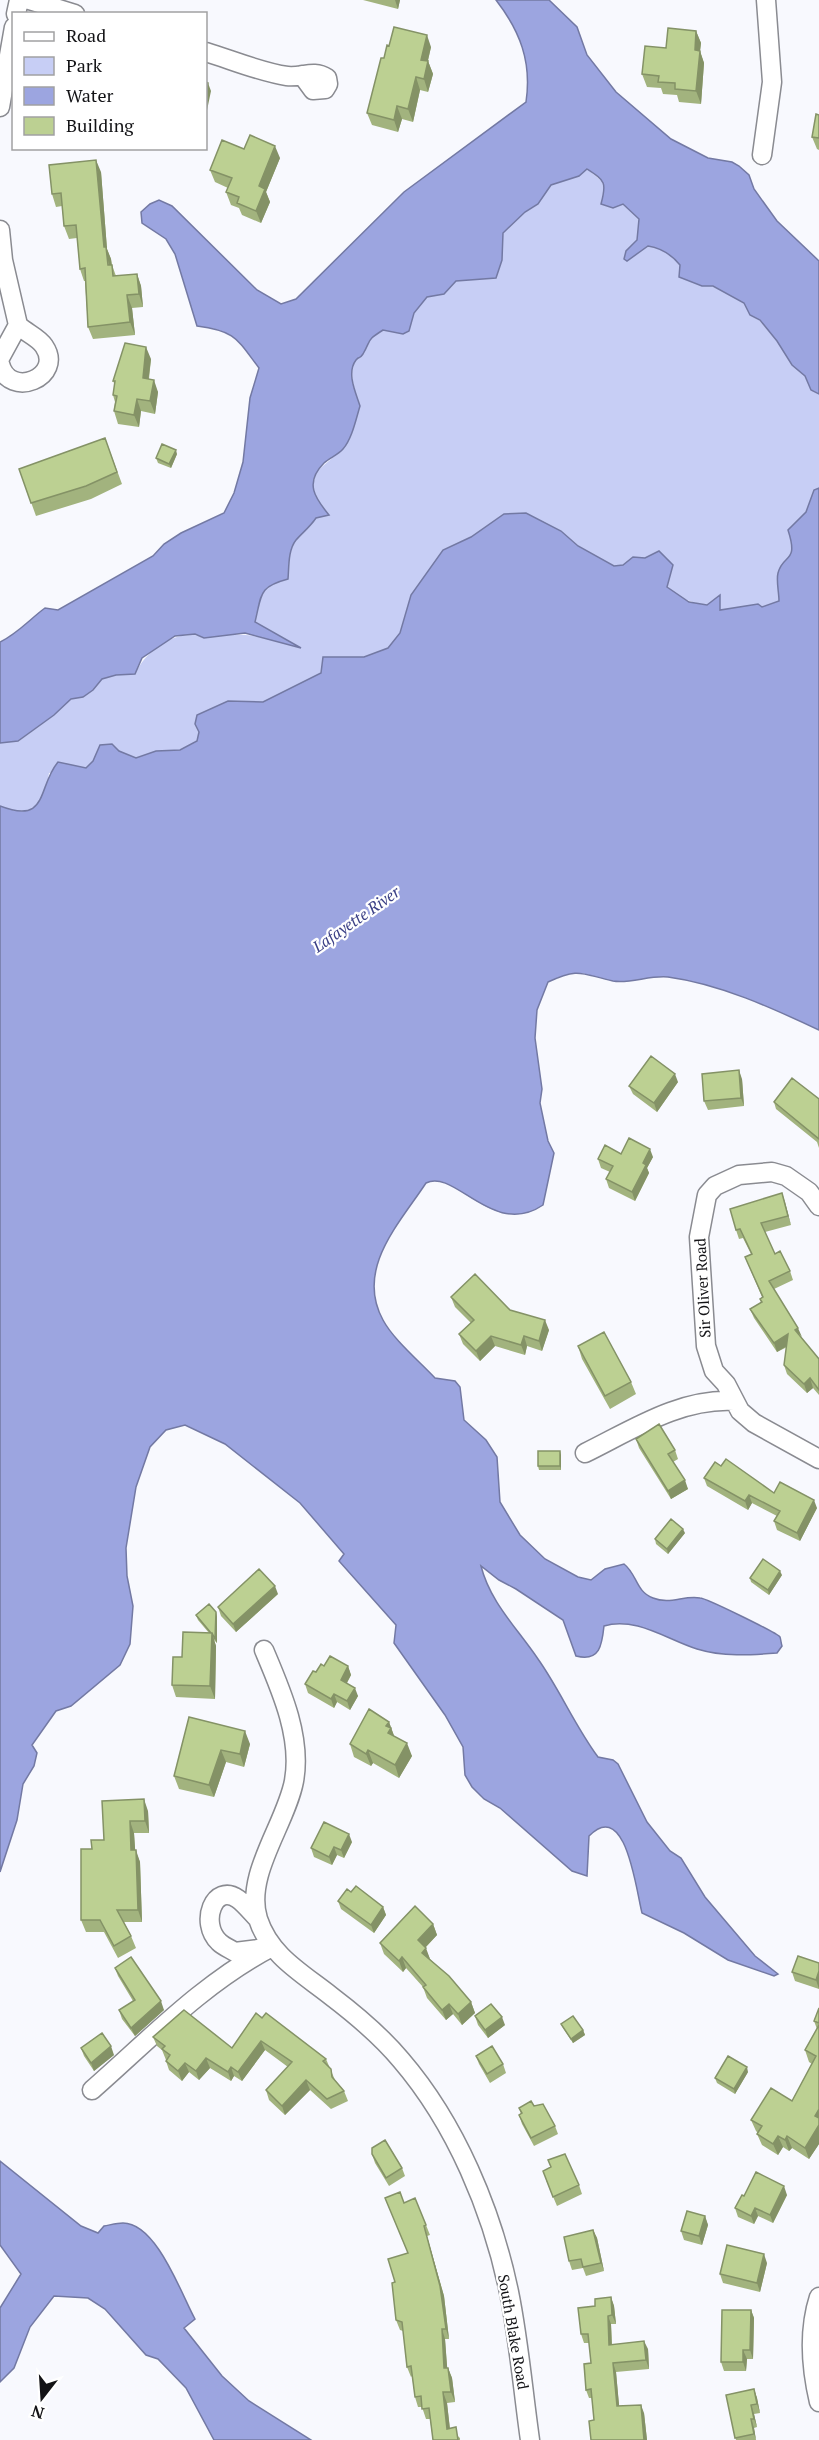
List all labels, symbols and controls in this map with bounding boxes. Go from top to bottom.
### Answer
legend [12,12,207,150]
text: Road [66,23,106,47]
text: Park [66,53,103,77]
text: Water [66,83,113,107]
text: Building [66,113,134,137]
water label: Lafayette River [307,880,405,958]
street label: Sir Oliver Road [689,1238,715,1338]
street label: South Blake Road [494,2273,534,2391]
north arrow [12,2368,72,2428]
text: N [29,2400,47,2425]

